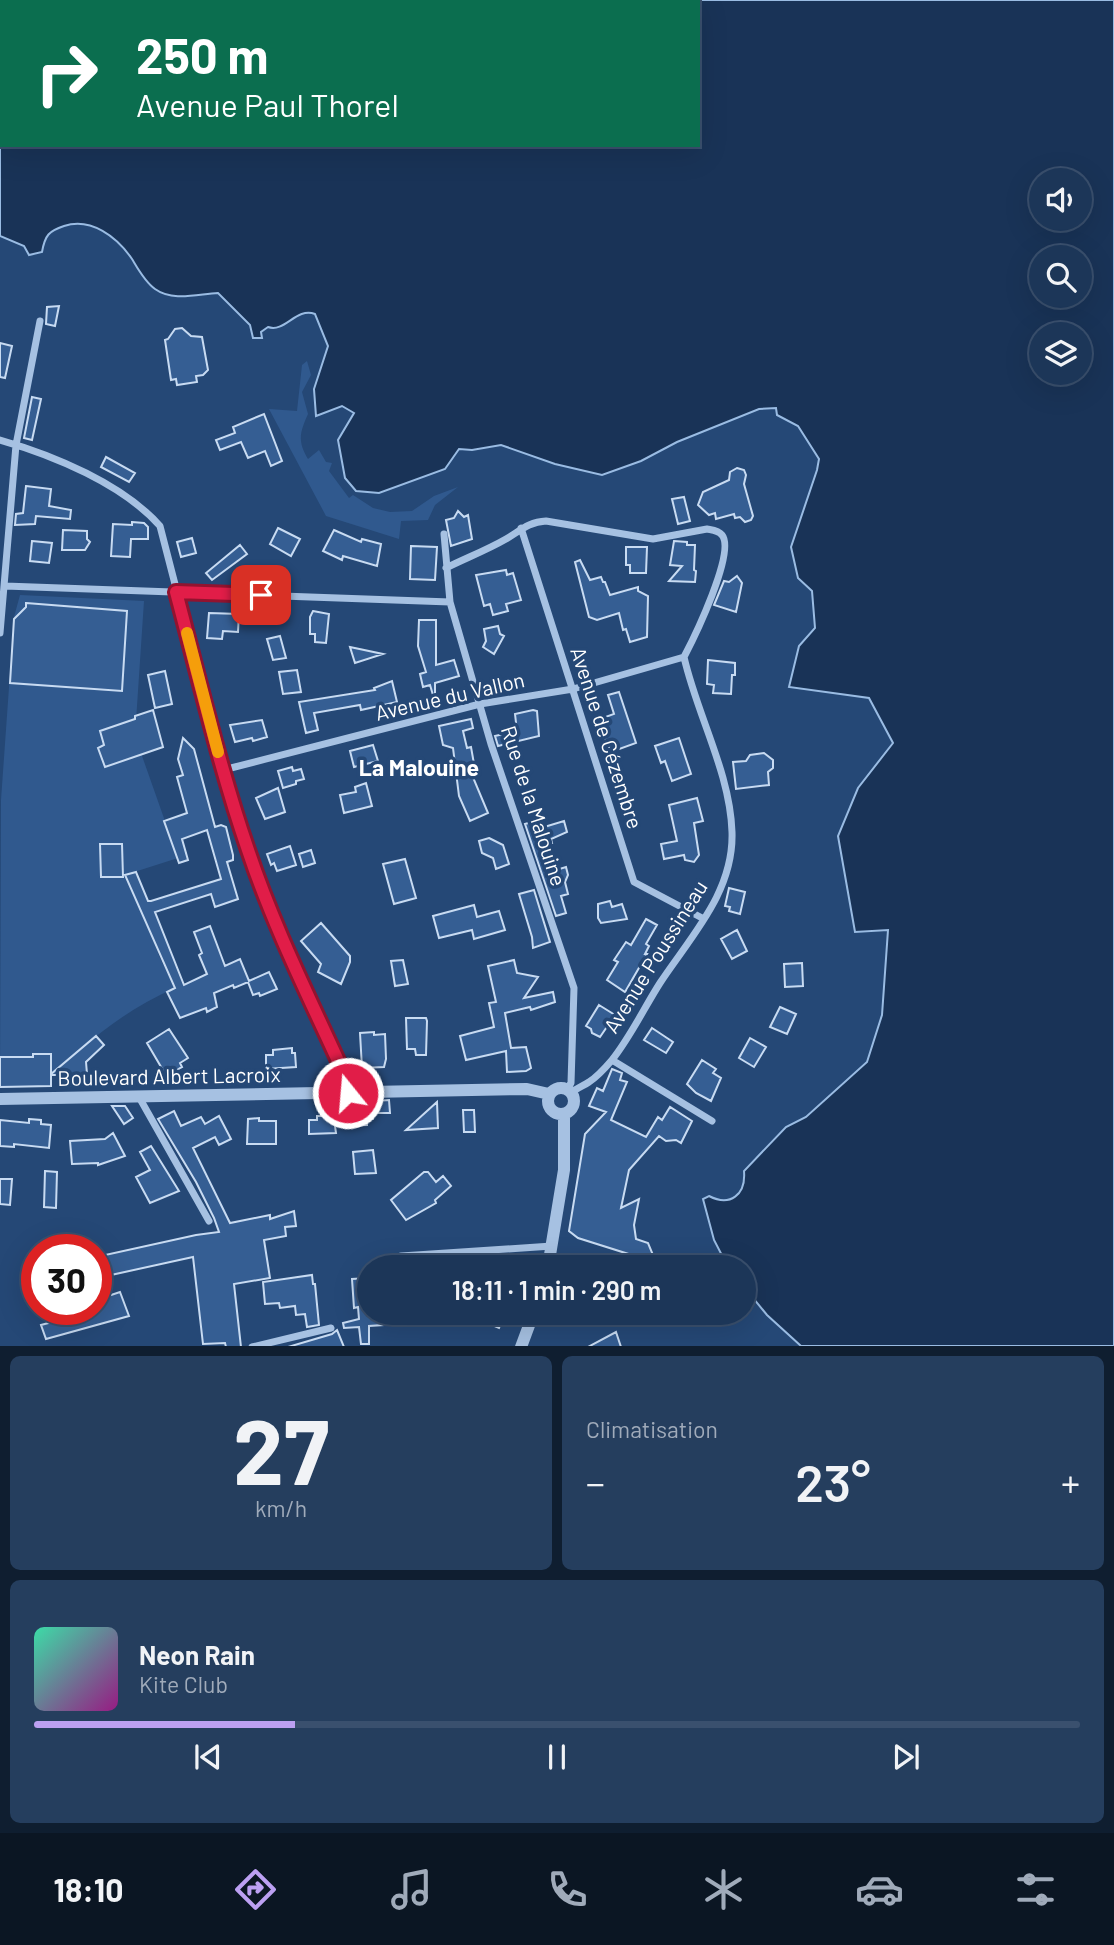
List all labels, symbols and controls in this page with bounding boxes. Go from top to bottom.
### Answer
text: 250 m [136,25,269,84]
icon: right [21,28,112,119]
text: Avenue Paul Thorel [136,85,399,123]
map controls [1029,168,1092,385]
button: sound [1029,168,1092,231]
button: search [1029,245,1092,308]
button: layers [1029,322,1092,385]
pin [231,565,291,625]
icon: arrive [242,576,280,614]
street label: Avenue de Cézembre [566,643,649,832]
street label: Avenue du Vallon [373,666,527,725]
street label: Rue de la Malouine [497,722,572,889]
district label: La Malouine [359,753,479,781]
street label: Avenue Poussineau [598,875,712,1037]
position arrow [311,1056,385,1130]
street label: Boulevard Albert Lacroix [57,1061,281,1090]
speed limit sign: 30 [21,1234,112,1325]
text: 18:11 · 1 min · 290 m [452,1274,661,1305]
text: 27 [233,1394,329,1503]
text: Climatisation [586,1415,718,1443]
text: 23° [795,1450,871,1512]
text: − [586,1459,605,1505]
text: + [1061,1459,1080,1505]
text: km/h [255,1494,307,1522]
text: Neon Rain [139,1639,255,1670]
text: Kite Club [139,1670,228,1698]
icon: previous [189,1738,227,1776]
icon: pause [538,1738,576,1776]
icon: next [887,1738,925,1776]
icon: directions [231,1865,280,1914]
icon: music [387,1865,436,1914]
icon: phone [543,1865,592,1914]
icon: climate [699,1865,748,1914]
icon: car [855,1865,904,1914]
icon: filters [1011,1865,1060,1914]
text: 18:10 [54,1870,123,1908]

